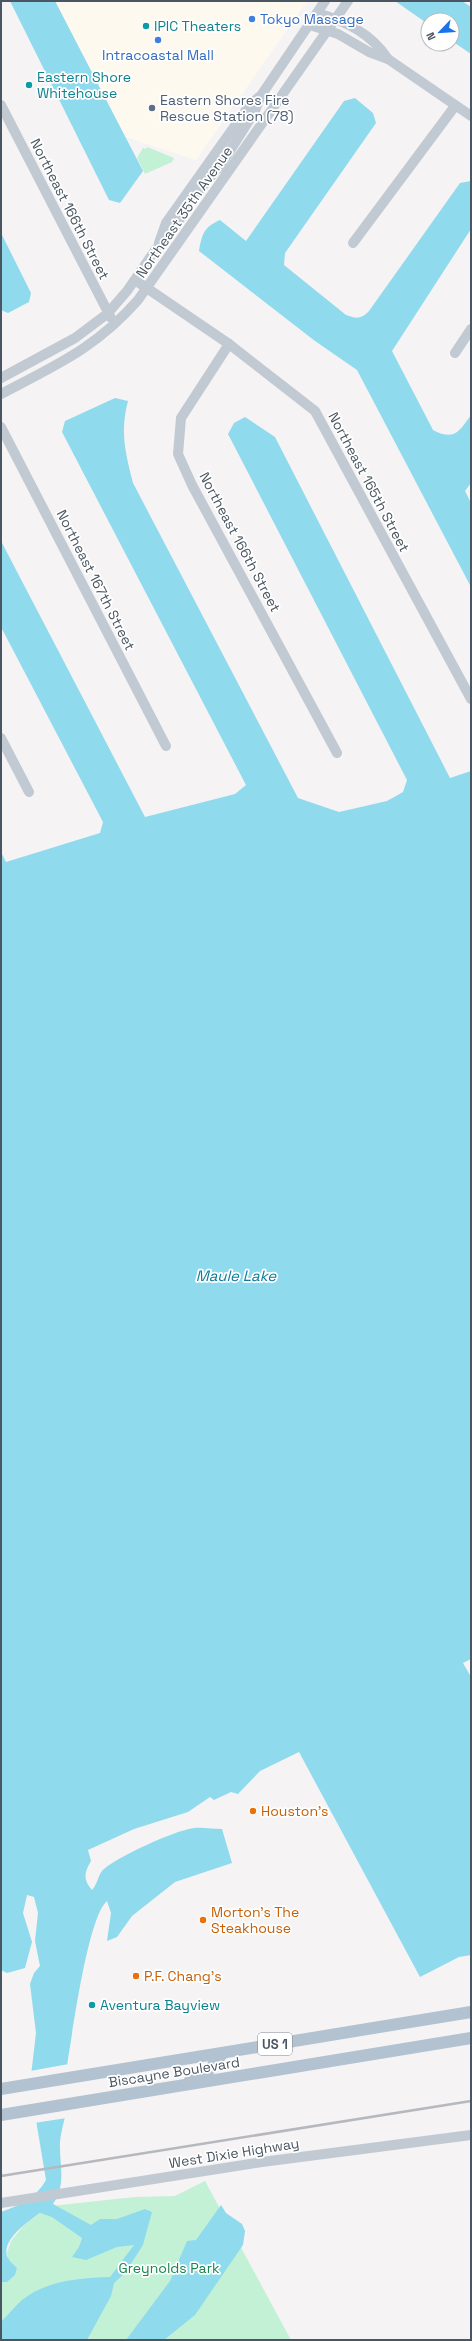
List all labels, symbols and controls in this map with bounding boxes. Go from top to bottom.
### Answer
place label: Tokyo Massage [260,10,364,28]
north arrow [420,12,460,52]
marker: Tokyo Massage [247,14,257,24]
place label: IPIC Theaters [154,17,241,35]
marker: IPIC Theaters [141,21,151,31]
text: N [423,30,439,43]
marker: Intracoastal Mall [153,35,163,45]
place label: Intracoastal Mall [102,46,214,64]
place label: Eastern Shore Whitehouse [37,68,131,102]
marker: Eastern Shore Whitehouse [24,80,34,90]
place label: Eastern Shores Fire Rescue Station (78) [160,91,294,125]
marker: Eastern Shores Fire Rescue Station (78) [147,103,157,113]
street label: Northeast 166th Street [27,135,113,283]
street label: Northeast 35th Avenue [132,143,236,281]
street label: Northeast 165th Street [324,409,414,555]
street label: Northeast 166th Street [195,469,285,615]
street label: Northeast 167th Street [53,507,139,653]
water label: Maule Lake [196,1266,277,1285]
place label: Houston's [261,1802,328,1820]
marker: Houston's [248,1806,258,1816]
place label: Morton's The Steakhouse [211,1903,299,1937]
marker: Morton's The Steakhouse [198,1915,208,1925]
place label: P.F. Chang's [144,1967,222,1985]
marker: P.F. Chang's [131,1971,141,1981]
place label: Aventura Bayview [100,1996,220,2014]
marker: Aventura Bayview [87,2000,97,2010]
road number: US 1 [258,2033,292,2055]
street label: Biscayne Boulevard [107,2053,241,2091]
street label: West Dixie Highway [168,2134,300,2172]
park label: Greynolds Park [119,2259,220,2277]

